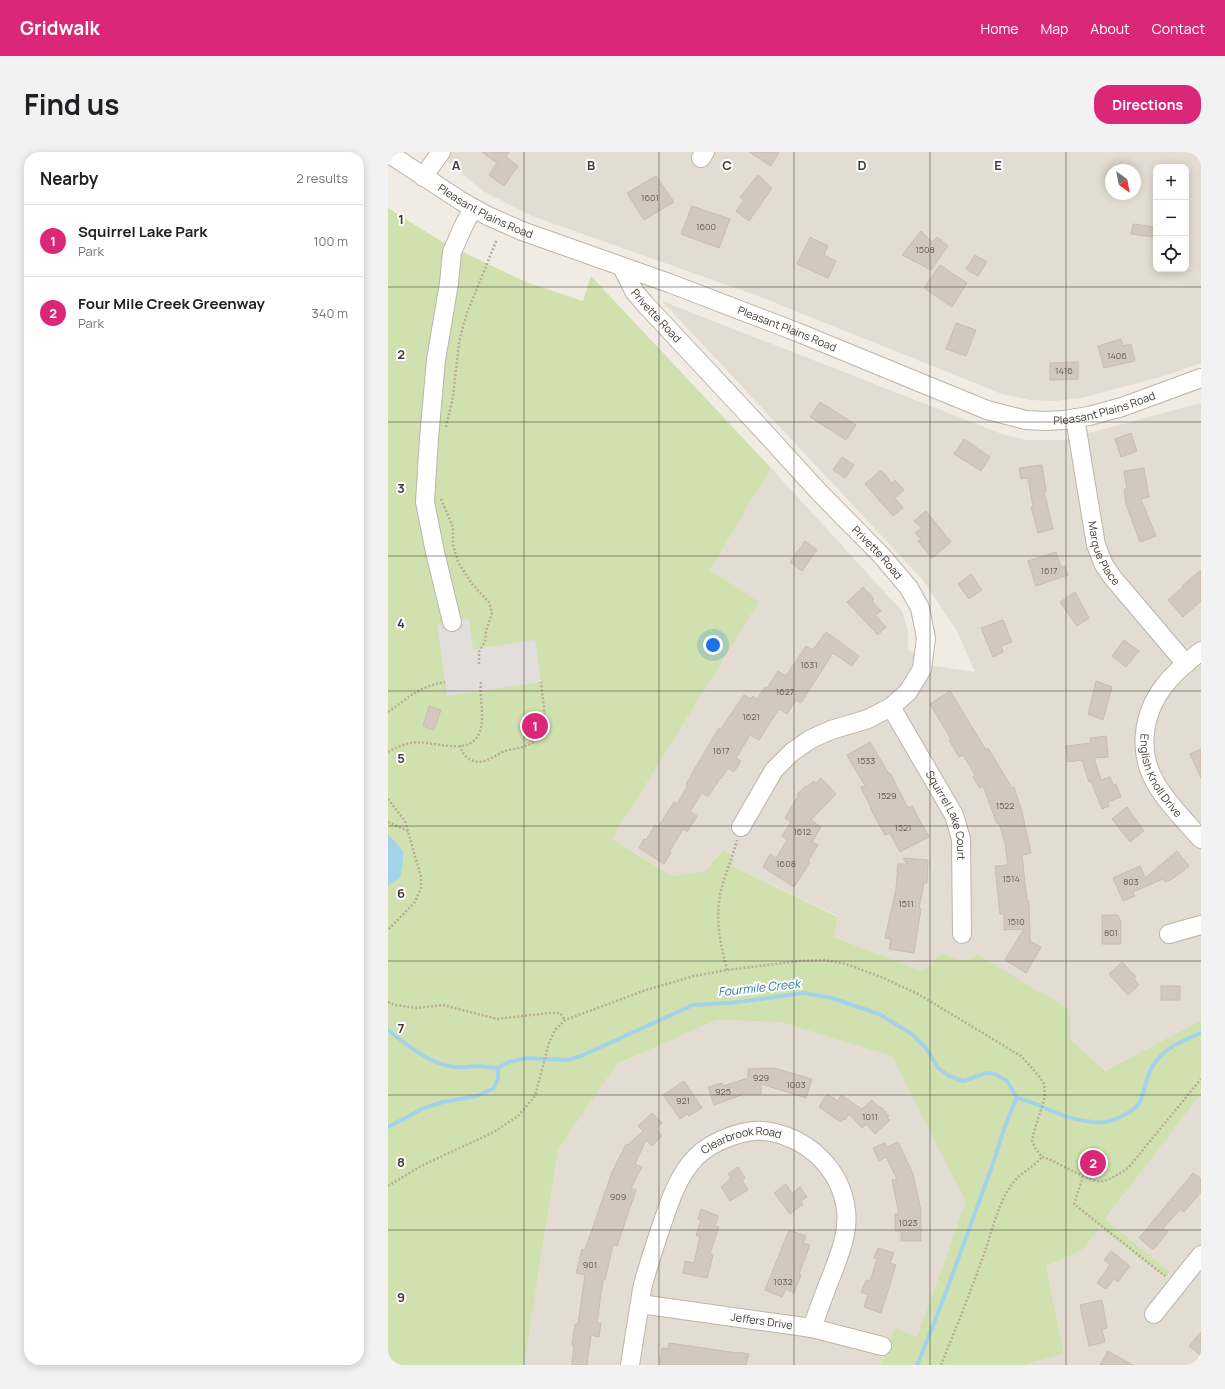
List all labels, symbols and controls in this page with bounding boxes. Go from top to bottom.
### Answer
text: Gridwalk [20,15,100,41]
text: Home [981,19,1018,38]
text: Map [1040,19,1068,38]
text: About [1090,19,1130,38]
text: Contact [1152,19,1205,38]
text: Find us [24,85,119,123]
button: Directions [1094,85,1201,124]
text: A [452,156,461,174]
text: B [587,156,595,174]
text: C [722,156,732,174]
text: D [857,156,867,174]
text: E [994,156,1002,174]
north arrow [1105,164,1141,200]
map controls [1153,164,1189,272]
button: + [1153,164,1189,200]
text: Nearby [40,167,98,190]
text: 2 results [296,169,348,187]
street label: Pleasant Plains Road [435,180,535,241]
house number: 1601 [641,191,659,204]
button: − [1153,200,1189,236]
text: 1 [398,210,404,228]
house number: 1600 [696,220,716,233]
text: Squirrel Lake Park [78,221,207,242]
text: 1 [50,232,56,250]
text: 100 m [313,232,348,250]
button: locate [1153,236,1189,272]
text: Park [78,242,104,260]
house number: 1508 [915,243,935,256]
street label: Privette Road [628,285,685,345]
text: Four Mile Creek Greenway [78,293,265,314]
street label: Pleasant Plains Road [736,302,839,355]
text: 2 [49,304,57,322]
text: 340 m [312,304,348,322]
text: Park [78,314,104,332]
text: 2 [397,345,405,363]
house number: 1406 [1107,349,1127,362]
house number: 1416 [1055,364,1073,377]
street label: Pleasant Plains Road [1053,387,1157,428]
text: 3 [397,479,405,497]
street label: Marque Place [1085,520,1124,589]
street label: Privette Road [849,522,906,582]
house number: 1617 [1041,564,1058,577]
text: 4 [397,614,405,632]
your location [703,635,723,655]
house number: 1631 [800,658,818,671]
house number: 1627 [776,685,795,698]
house number: 1621 [742,710,760,723]
pin: 1 [522,711,548,741]
street label: English Knoll Drive [1137,733,1186,820]
house number: 1617 [713,744,730,757]
text: 5 [397,749,405,767]
house number: 1533 [857,754,875,767]
street label: Squirrel Lake Court [923,768,969,860]
house number: 1529 [877,789,897,802]
house number: 1522 [996,799,1014,812]
house number: 1521 [894,821,912,834]
house number: 1612 [793,825,811,838]
house number: 1608 [776,857,796,870]
house number: 1514 [1002,872,1020,885]
house number: 803 [1123,875,1139,888]
text: 6 [397,884,405,902]
house number: 1511 [898,897,914,910]
house number: 1510 [1007,915,1025,928]
house number: 801 [1104,926,1118,939]
water label: Fourmile Creek [717,975,803,1000]
text: 7 [398,1019,405,1037]
house number: 929 [753,1071,769,1084]
house number: 1003 [786,1078,806,1091]
house number: 925 [715,1085,731,1098]
house number: 921 [676,1094,690,1107]
house number: 1011 [862,1110,878,1123]
street label: Clearbrook Road [697,1123,784,1157]
pin: 2 [1080,1148,1106,1178]
text: 8 [397,1153,405,1171]
house number: 909 [610,1190,626,1203]
house number: 1023 [898,1216,918,1229]
house number: 901 [583,1258,597,1271]
house number: 1032 [773,1275,793,1288]
text: 9 [397,1288,405,1306]
street label: Jeffers Drive [730,1309,794,1332]

